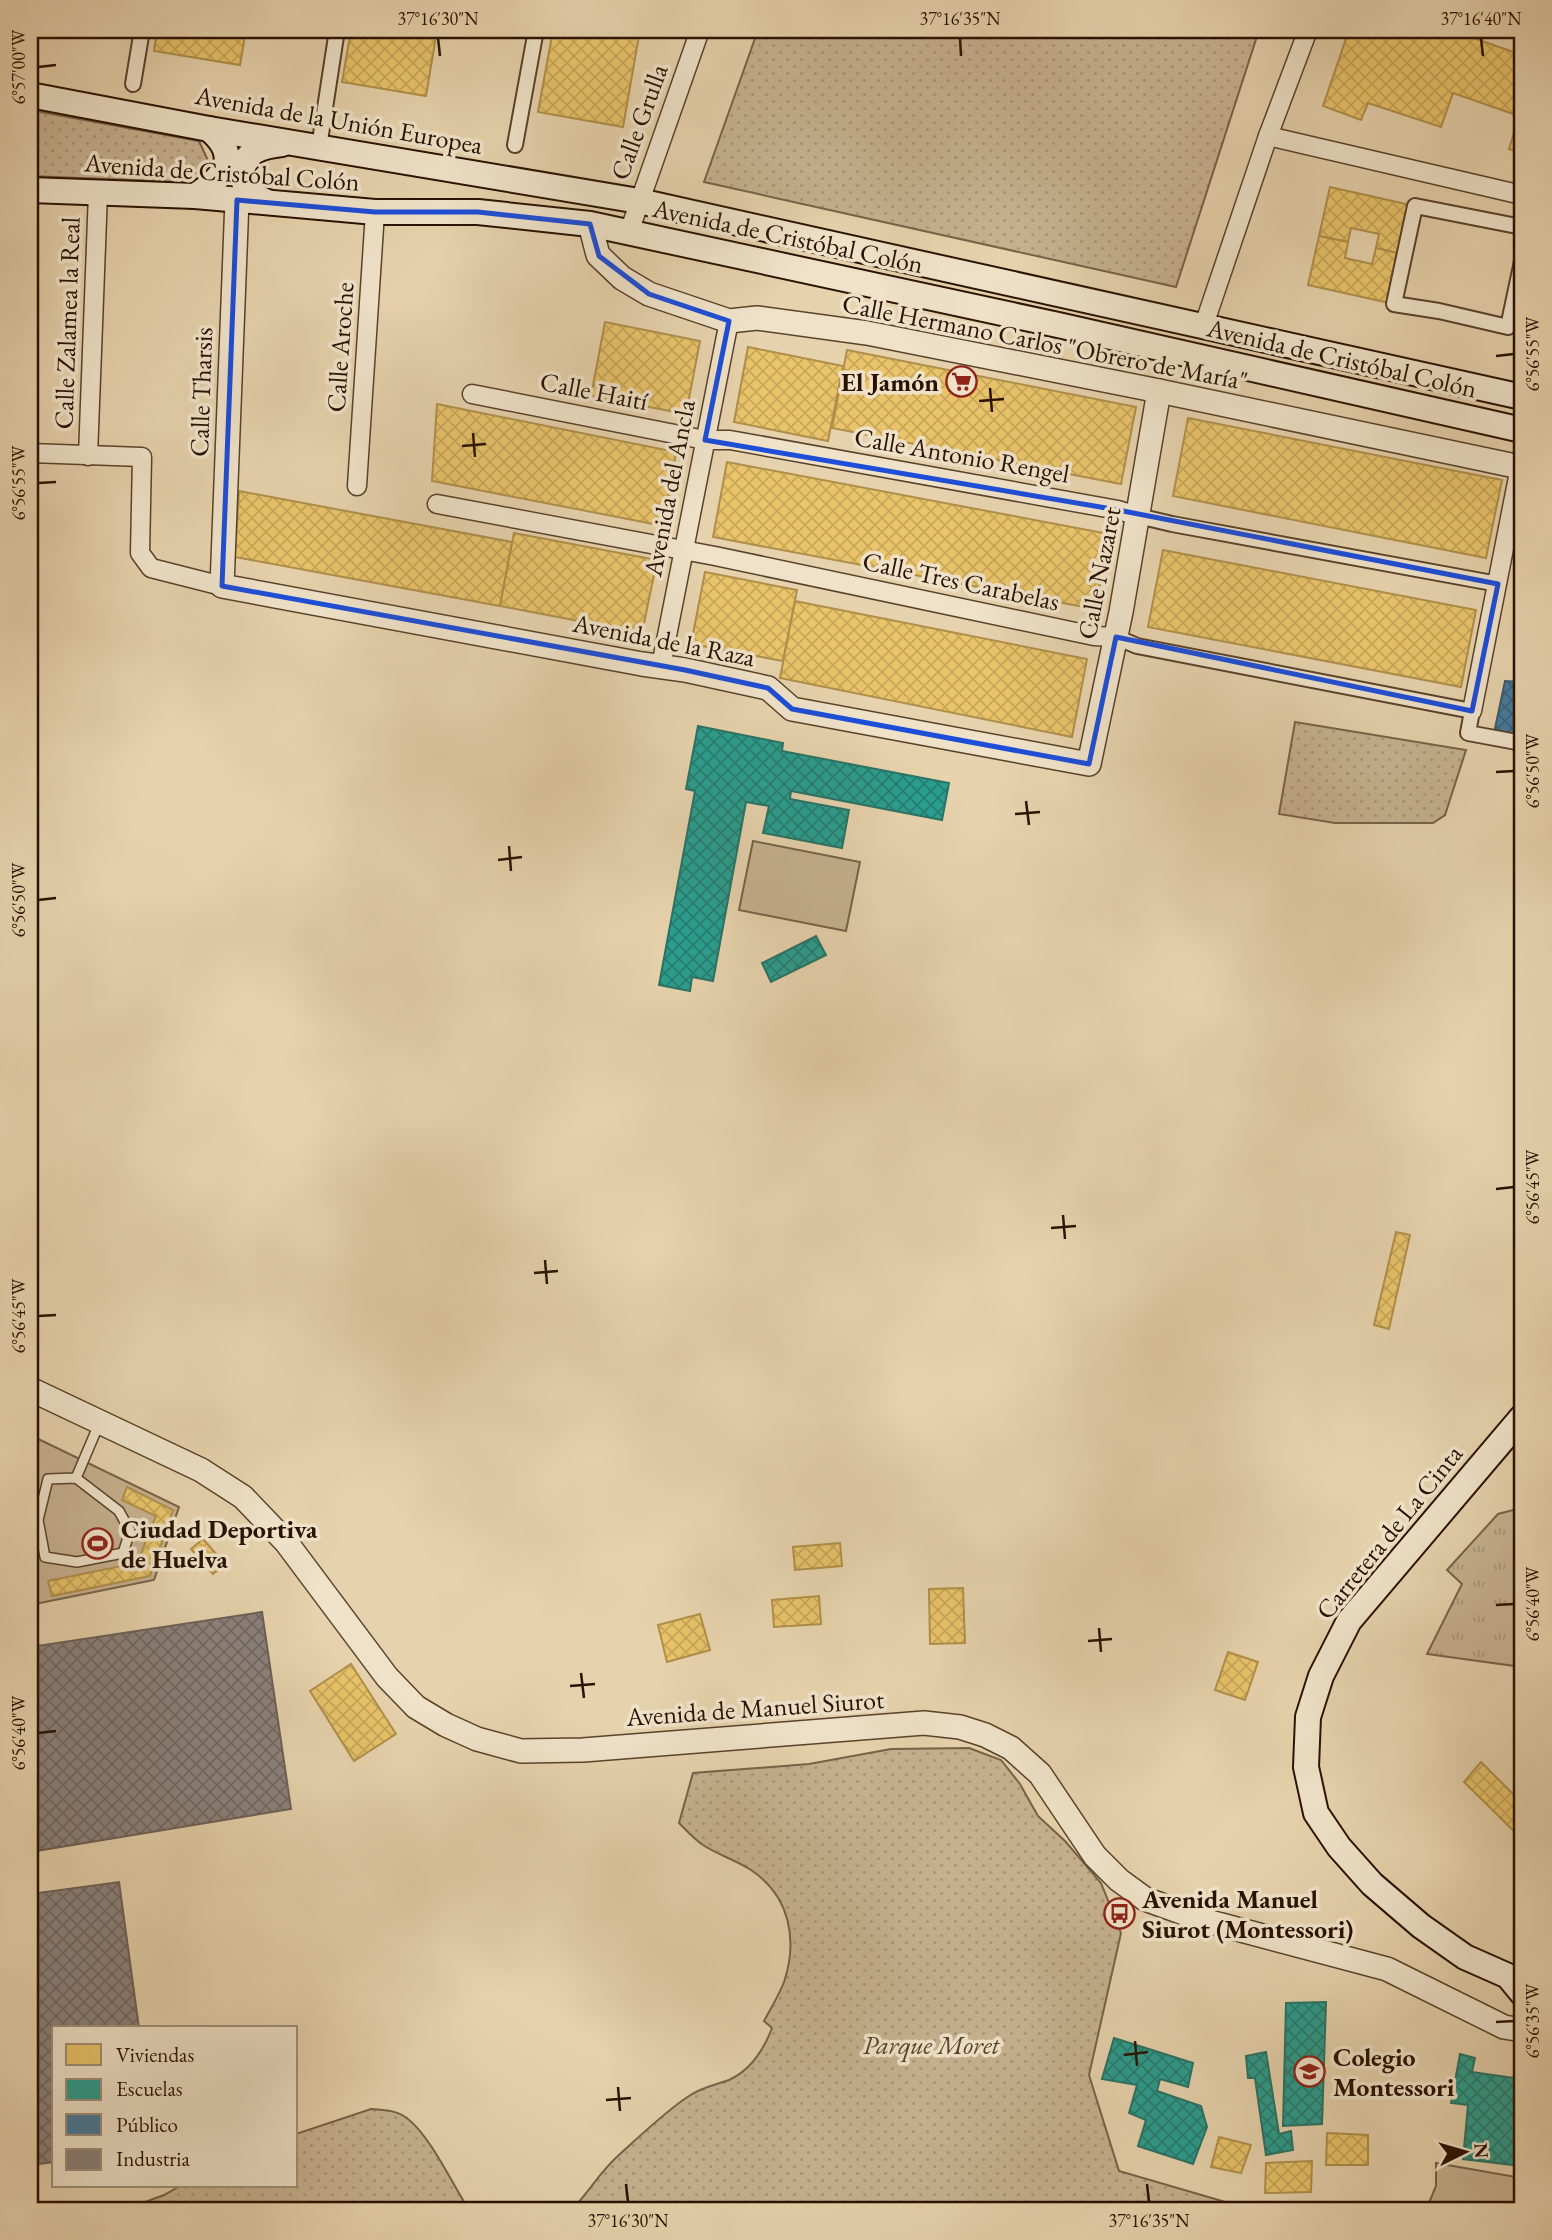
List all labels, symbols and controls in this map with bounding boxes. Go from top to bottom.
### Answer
text: 37°16'30"N [398,7,479,30]
text: 37°16'35"N [920,7,1001,30]
text: 37°16'40"N [1441,7,1522,30]
text: 6°57'00"W [7,29,30,104]
street label: Calle Grulla [602,59,676,185]
street label: Avenida de la Unión Europea [192,78,486,162]
street label: Avenida de Cristóbal Colón [82,145,361,199]
street label: Avenida de Cristóbal Colón [649,190,927,281]
street label: Calle Zalamea la Real [46,216,88,430]
street label: Calle Aroche [318,281,362,413]
street label: Calle Hermano Carlos "Obrero de María" [839,286,1251,398]
street label: Avenida de Cristóbal Colón [1203,310,1480,406]
text: 6°56'55"W [1521,316,1544,391]
street label: Calle Tharsis [182,327,220,457]
street label: Calle Haití [537,364,651,418]
place label: El Jamón [841,365,939,399]
supermarket icon: El Jamón [945,365,979,399]
street label: Avenida del Ancla [635,396,703,580]
street label: Calle Antonio Rengel [852,419,1072,491]
text: 6°56'55"W [7,445,30,520]
street label: Calle Nazaret [1070,504,1128,642]
street label: Calle Tres Carabelas [859,544,1063,618]
street label: Avenida de la Raza [569,605,759,674]
text: 6°56'50"W [1521,733,1544,808]
text: 6°56'50"W [7,862,30,937]
text: 6°56'45"W [1521,1149,1544,1224]
text: 6°56'45"W [7,1278,30,1353]
street label: Carretera de La Cinta [1308,1437,1470,1626]
place label: Ciudad Deportiva de Huelva [121,1512,318,1576]
sports icon: Ciudad Deportiva de Huelva [81,1527,115,1561]
text: 6°56'40"W [1521,1566,1544,1641]
street label: Avenida de Manuel Siurot [624,1682,885,1734]
text: 6°56'40"W [7,1695,30,1770]
place label: Avenida Manuel Siurot (Montessori) [1141,1882,1353,1946]
bus stop icon: Avenida Manuel Siurot (Montessori) [1102,1897,1136,1931]
text: 6°56'35"W [1521,1983,1544,2058]
legend [52,2026,298,2188]
park label: Parque Moret [863,2028,1001,2063]
place label: Colegio Montessori [1333,2040,1455,2104]
text: Viviendas [116,2041,194,2068]
school or university icon: Colegio Montessori [1293,2055,1327,2089]
text: Escuelas [116,2075,183,2102]
text: Público [116,2111,178,2138]
north arrow [1430,2118,1500,2188]
text: N [1468,2142,1495,2160]
text: Industria [116,2145,190,2172]
text: 37°16'30"N [588,2209,669,2232]
text: 37°16'35"N [1109,2209,1190,2232]

